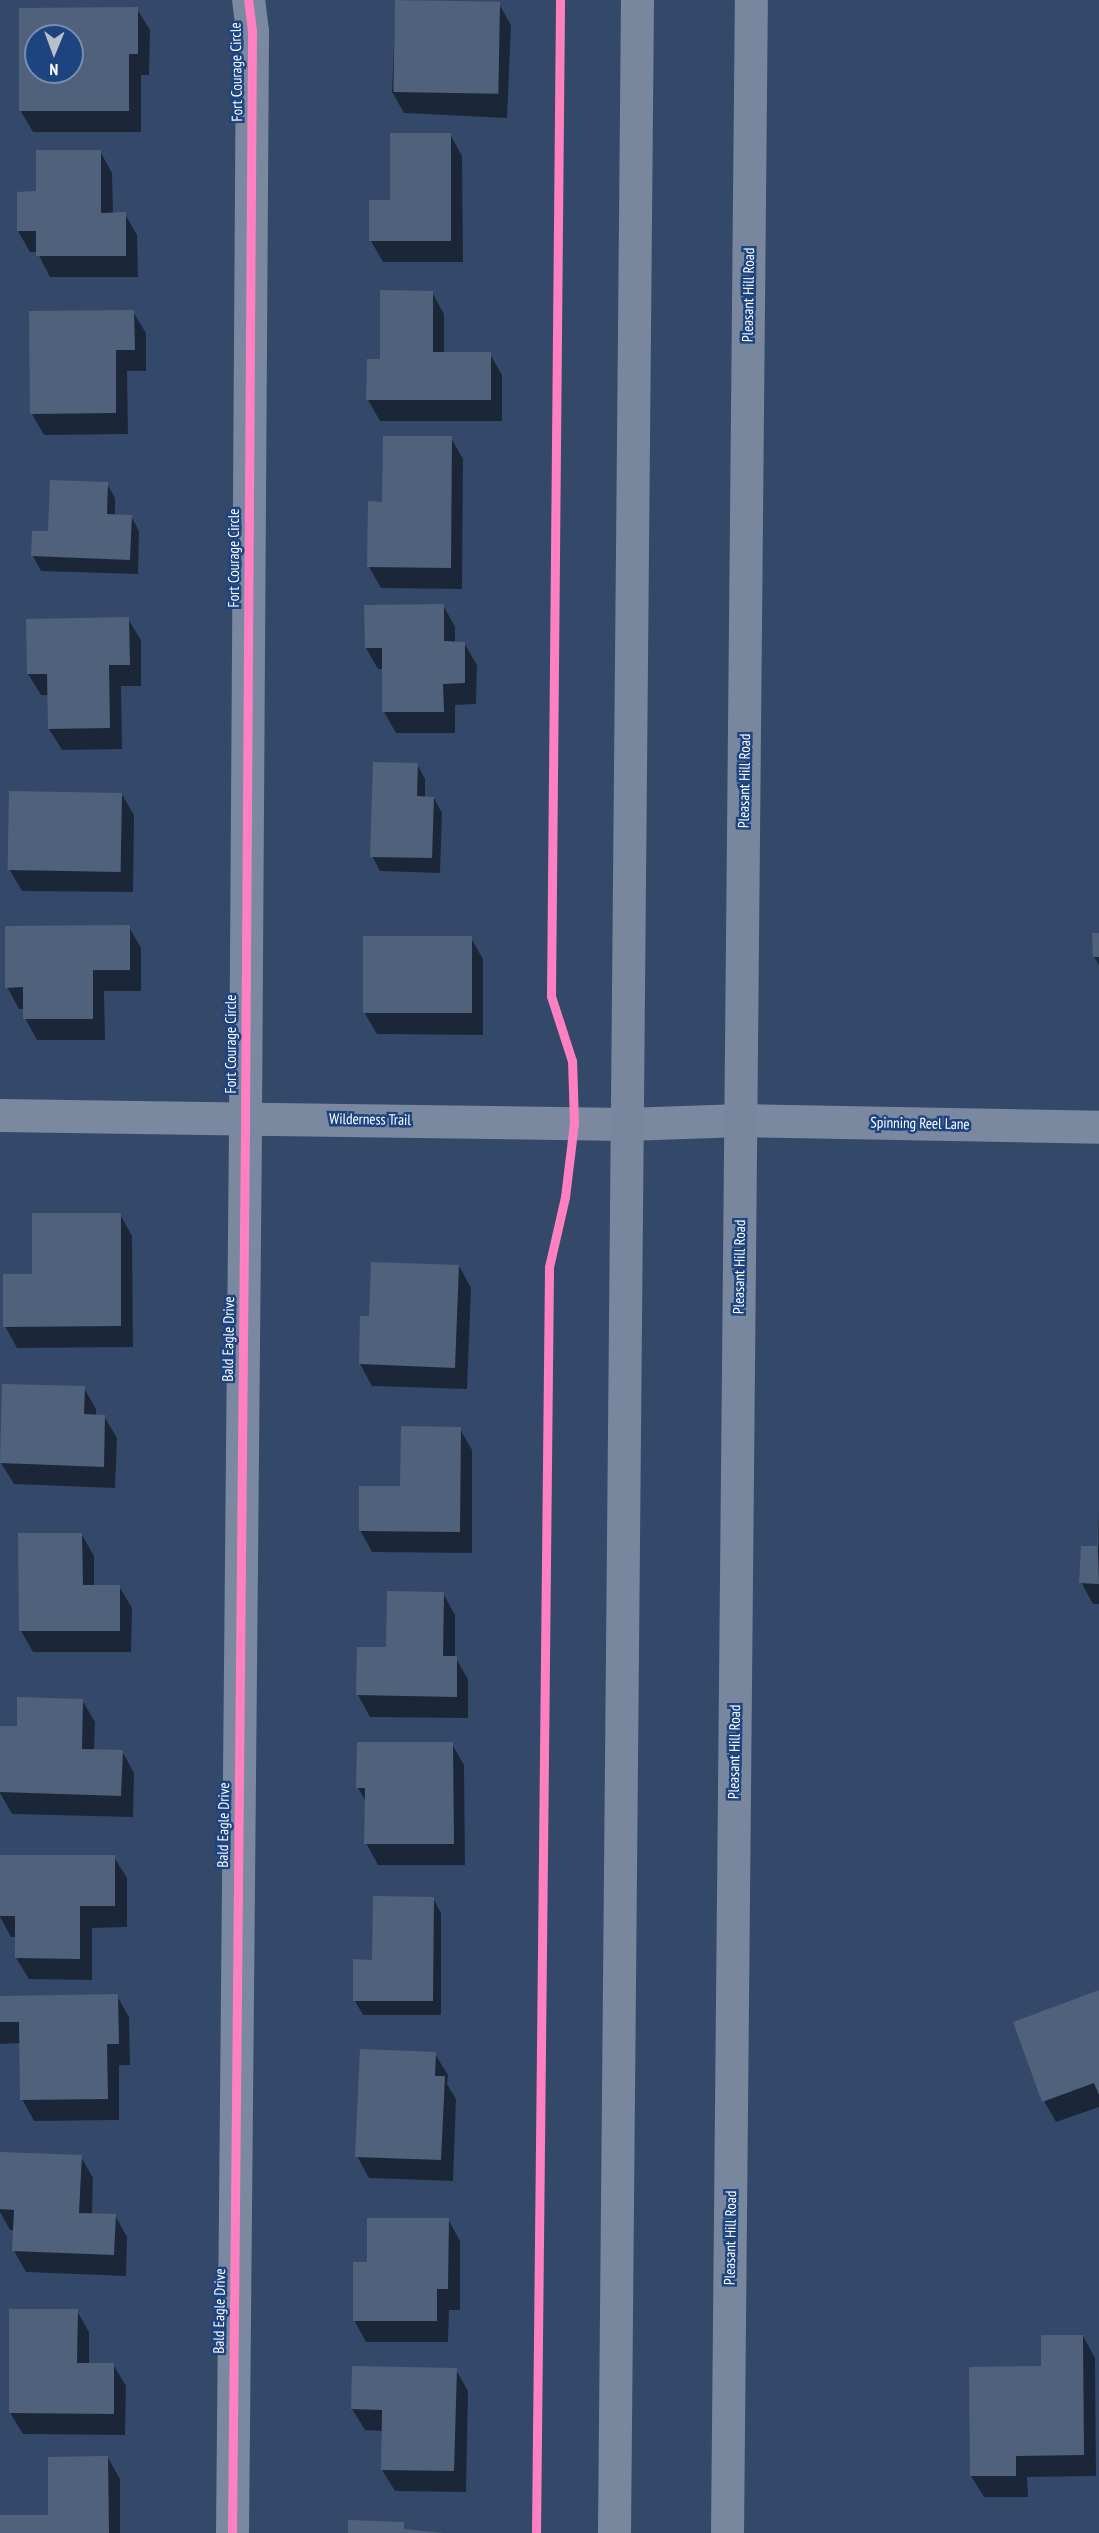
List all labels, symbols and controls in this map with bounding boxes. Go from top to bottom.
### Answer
street label: Fort Courage Circle [226,22,246,122]
north arrow [24,24,84,84]
text: N [49,60,58,80]
street label: Pleasant Hill Road [738,248,758,342]
street label: Fort Courage Circle [225,508,243,608]
street label: Pleasant Hill Road [734,734,754,828]
street label: Fort Courage Circle [222,994,240,1094]
street label: Wilderness Trail [329,1109,411,1129]
street label: Spinning Reel Lane [870,1113,970,1133]
street label: Pleasant Hill Road [729,1220,749,1314]
street label: Bald Eagle Drive [218,1296,238,1382]
street label: Pleasant Hill Road [724,1705,744,1799]
street label: Bald Eagle Drive [213,1782,233,1868]
street label: Pleasant Hill Road [720,2191,740,2285]
street label: Bald Eagle Drive [209,2268,229,2354]

